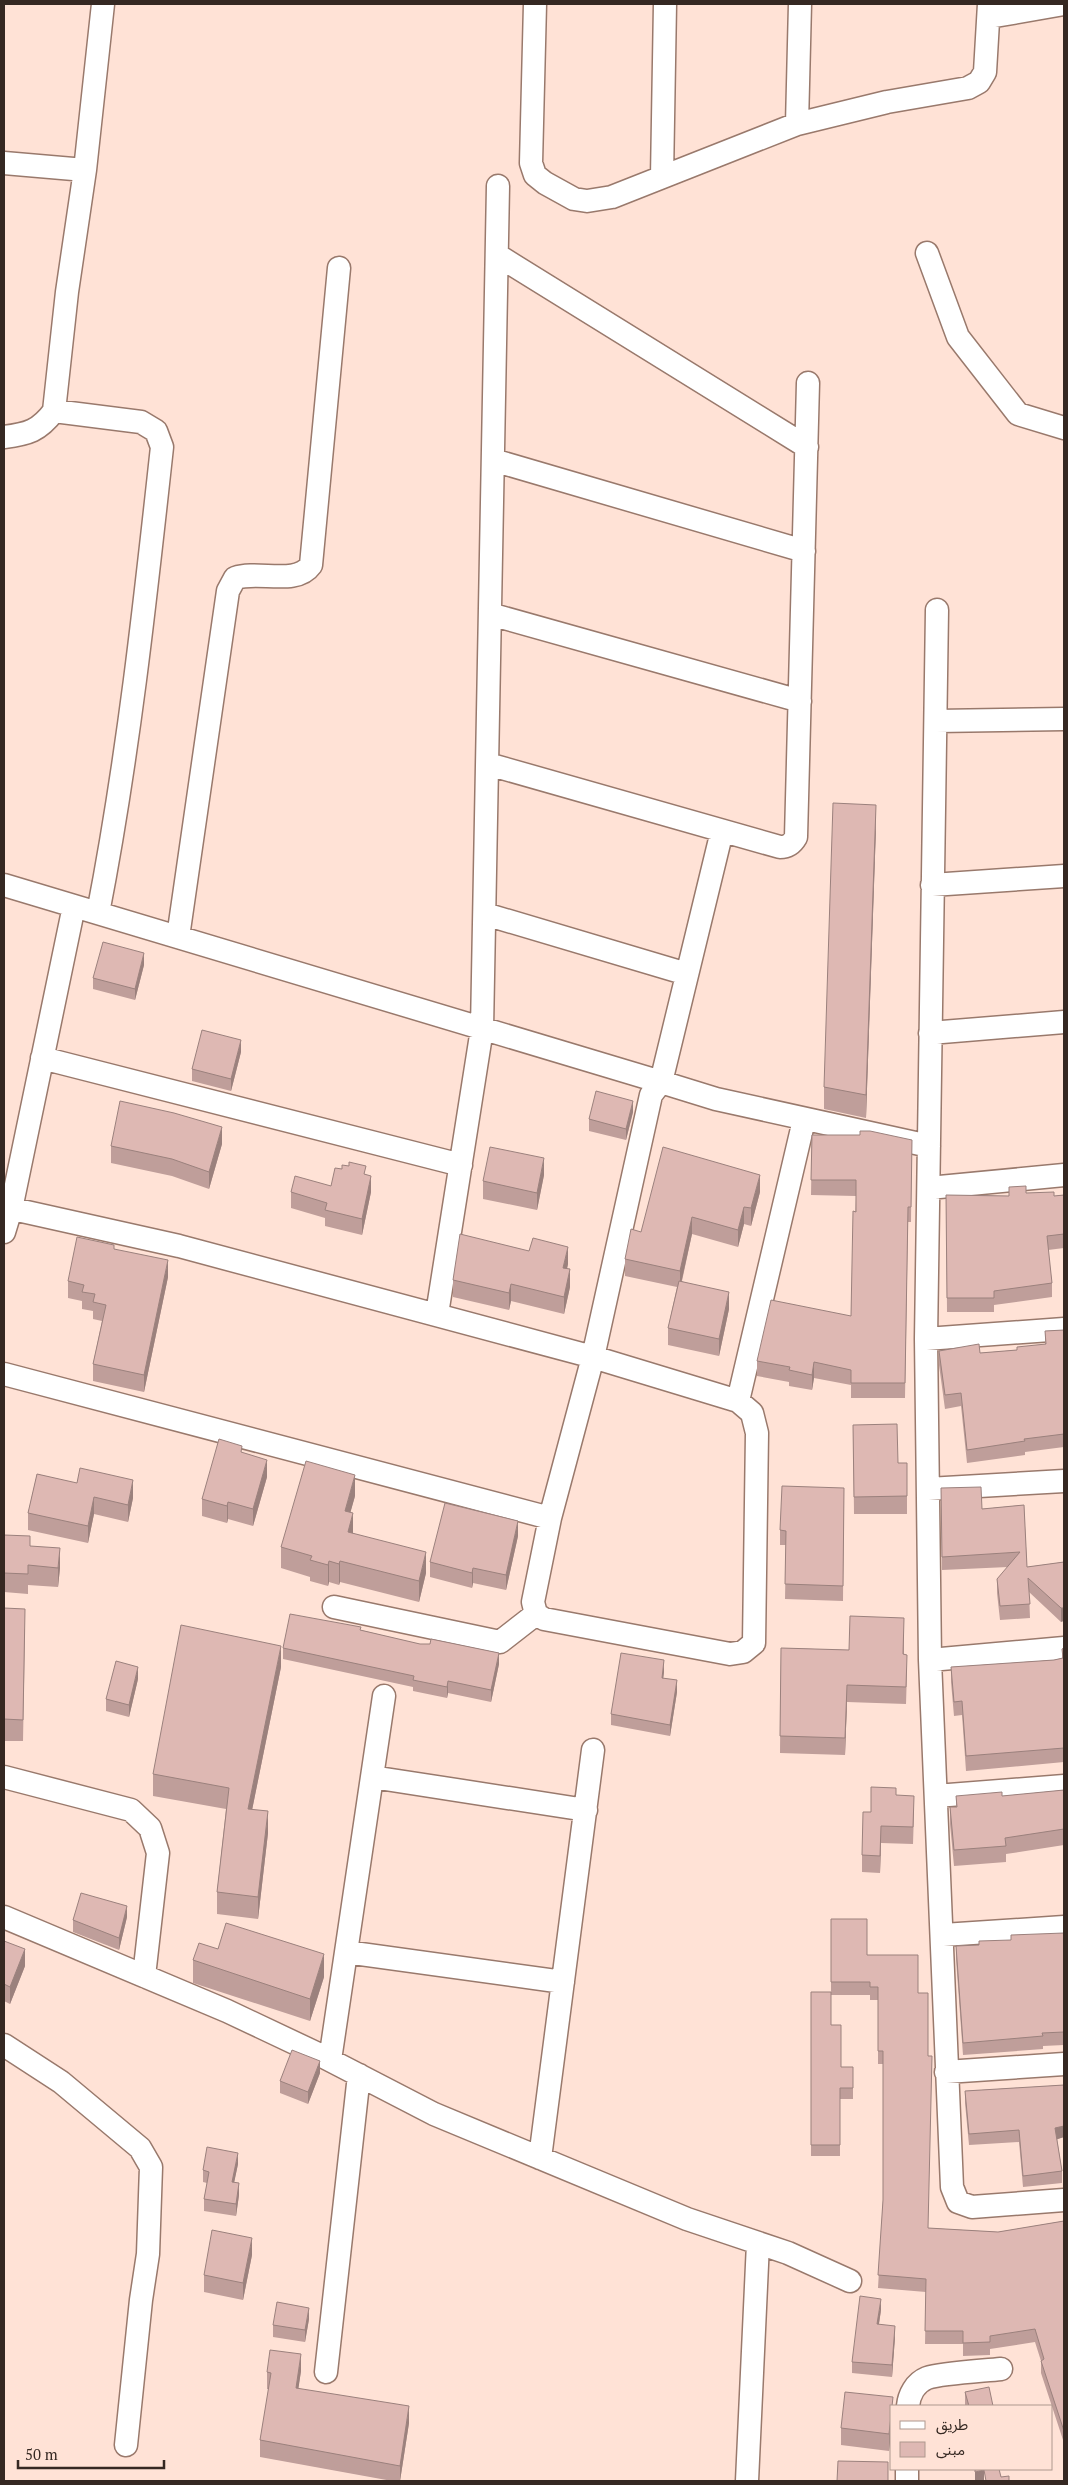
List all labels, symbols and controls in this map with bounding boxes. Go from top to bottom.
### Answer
legend [890,2405,1053,2470]
text: طريق [936,2414,968,2435]
scale bar [18,2438,164,2470]
text: مبنى [936,2439,965,2459]
text: 50 m [25,2444,58,2464]

